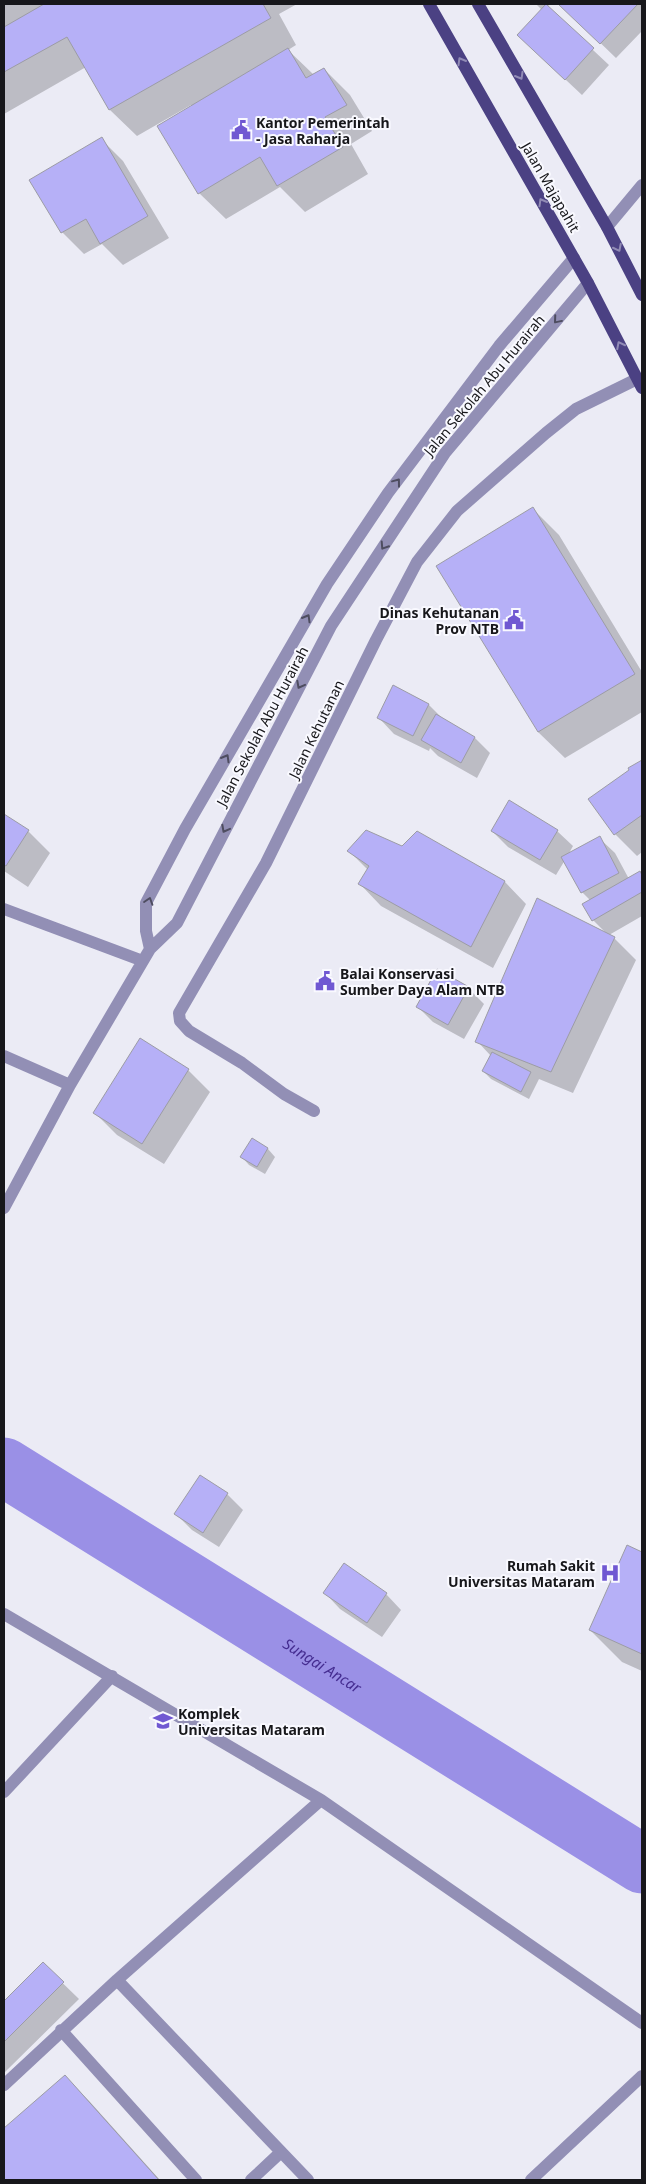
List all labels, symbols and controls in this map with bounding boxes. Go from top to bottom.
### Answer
one-way arrow [458,58,468,67]
one-way arrow [514,71,524,80]
place label: Kantor Pemerintah - Jasa Raharja [256,113,390,148]
public building icon: Kantor Pemerintah - Jasa Raharja [230,119,252,141]
street label: Jalan Majapahit [516,137,585,236]
one-way arrow [538,199,548,208]
one-way arrow [612,243,622,252]
street label: Jalan Sekolah Abu Hurairah [418,310,549,461]
one-way arrow [554,315,563,324]
one-way arrow [616,341,626,350]
one-way arrow [391,479,399,488]
one-way arrow [381,540,390,550]
place label: Dinas Kehutanan Prov NTB [380,603,499,638]
public building icon: Dinas Kehutanan Prov NTB [503,609,525,631]
one-way arrow [301,614,311,623]
street label: Jalan Sekolah Abu Hurairah [211,643,312,811]
street label: Jalan Kehutanan [283,677,348,783]
one-way arrow [296,680,306,689]
one-way arrow [219,755,229,764]
one-way arrow [221,824,231,833]
one-way arrow [143,897,153,906]
place label: Balai Konservasi Sumber Daya Alam NTB [340,964,505,999]
public building icon: Balai Konservasi Sumber Daya Alam NTB [314,970,336,992]
place label: Rumah Sakit Universitas Mataram [448,1556,595,1591]
hospital icon: Rumah Sakit Universitas Mataram [599,1562,621,1584]
water label: Sungai Ancar [280,1633,366,1697]
place label: Komplek Universitas Mataram [178,1704,325,1739]
school or university icon: Komplek Universitas Mataram [152,1710,174,1732]

